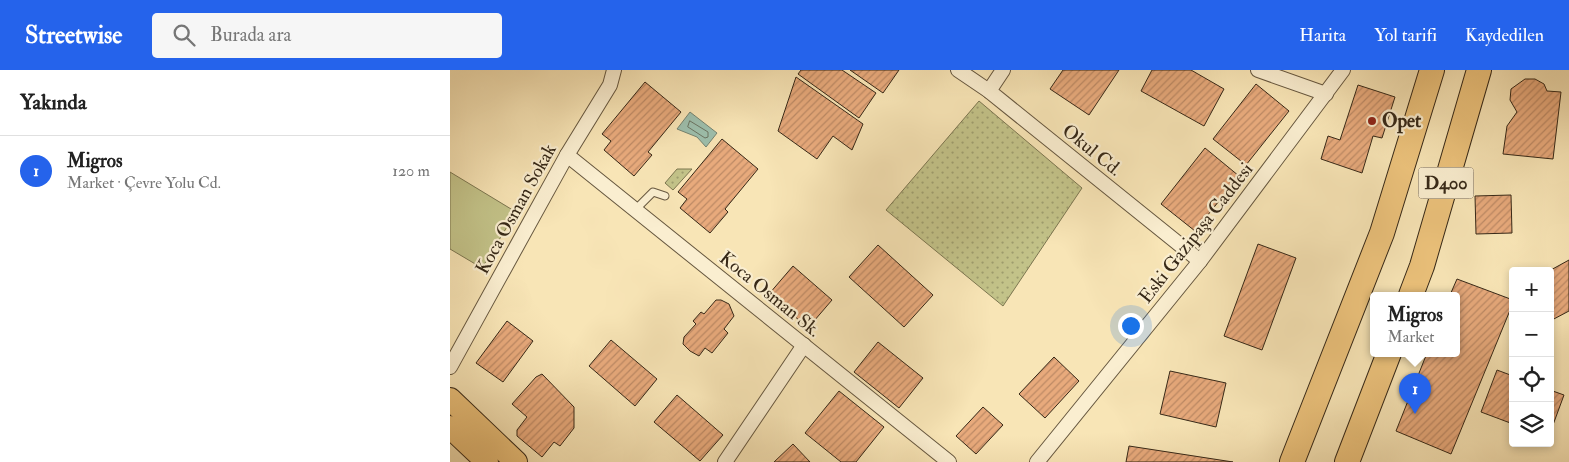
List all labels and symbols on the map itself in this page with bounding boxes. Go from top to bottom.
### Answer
place label: Opet [1382,109,1422,134]
marker: Opet [1366,115,1378,127]
street label: Okul Cd. [1057,119,1127,181]
street label: Koca Osman Sokak [470,140,562,278]
street label: Eski Gazipaşa Caddesi [1134,158,1259,309]
road number: D400 [1418,168,1474,198]
street label: Koca Osman Sk. [715,246,825,342]
your location [1118,313,1144,339]
pin: 1 [1399,373,1431,414]

